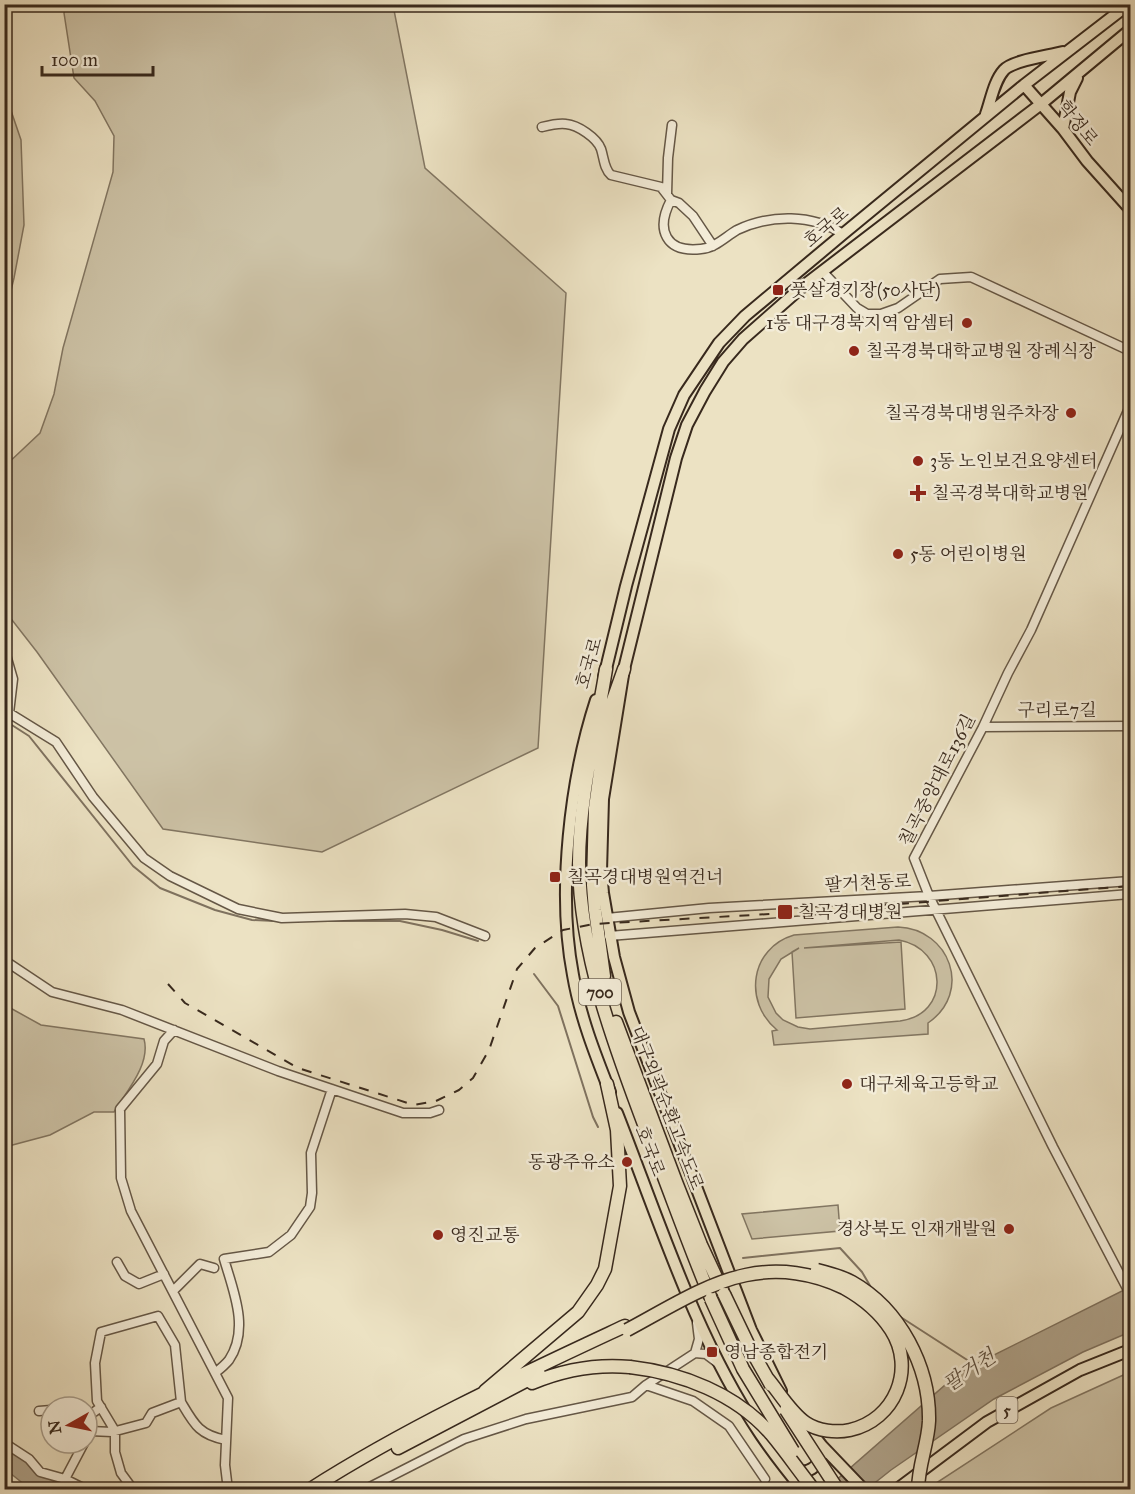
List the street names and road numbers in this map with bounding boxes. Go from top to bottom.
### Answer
street label: 학정로 [1053,96,1103,150]
street label: 호국로 [799,202,853,252]
street label: 호국로 [571,635,607,691]
street label: 구리로7길 [1017,699,1097,721]
street label: 칠곡중앙대로136길 [894,710,980,850]
street label: 팔거천동로 [824,870,912,896]
road number: 700 [579,979,621,1005]
street label: 대구외곽순환고속도로 [626,1023,708,1193]
street label: 호국로 [630,1123,670,1179]
road number: 5 [996,1397,1018,1423]

